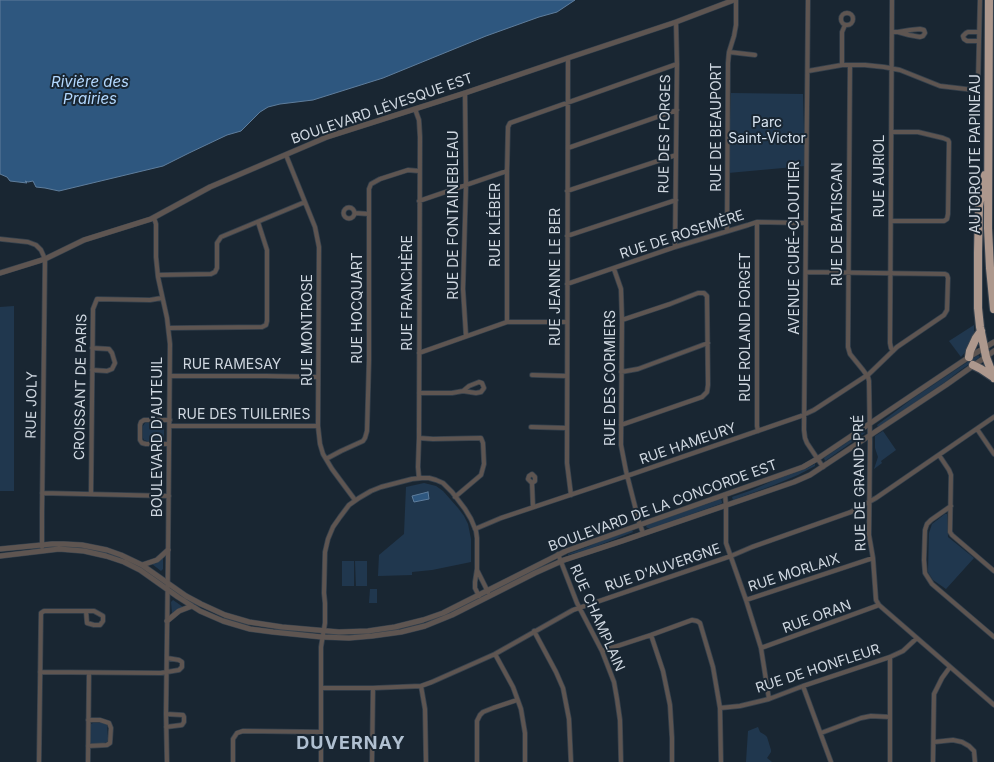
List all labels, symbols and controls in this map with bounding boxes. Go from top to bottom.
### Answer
street label: RUE DE BEAUPORT [709,62,725,192]
street label: BOULEVARD LÉVESQUE EST [289,70,475,148]
water label: Rivière des Prairies [51,73,129,108]
street label: RUE DES FORGES [656,74,674,194]
street label: AUTOROUTE PAPINEAU [968,74,984,234]
park label: Parc Saint-Victor [728,115,806,148]
street label: RUE DE FONTAINEBLEAU [446,130,462,300]
street label: RUE AURIOL [872,135,888,217]
street label: AVENUE CURÉ-CLOUTIER [787,161,803,335]
street label: RUE DE BATISCAN [830,162,846,286]
street label: RUE KLÉBER [488,183,504,267]
street label: RUE DE ROSEMÈRE [618,207,746,263]
street label: RUE JEANNE LE BER [548,208,564,346]
street label: RUE FRANCHÈRE [400,235,416,351]
street label: RUE HOCQUART [350,252,366,364]
street label: RUE ROLAND FORGET [738,252,754,402]
street label: RUE MONTROSE [300,274,316,386]
street label: RUE DES CORMIERS [603,310,619,446]
street label: CROISSANT DE PARIS [71,314,91,460]
street label: BOULEVARD D'AUTEUIL [150,357,166,517]
street label: RUE RAMESAY [183,357,281,373]
street label: RUE JOLY [23,371,41,439]
street label: RUE DES TUILERIES [178,407,310,423]
street label: RUE DE GRAND-PRÉ [850,414,870,552]
street label: RUE HAMEURY [637,420,739,468]
street label: BOULEVARD DE LA CONCORDE EST [546,457,780,555]
street label: RUE D'AUVERGNE [603,540,723,596]
street label: RUE MORLAIX [746,550,842,596]
street label: RUE CHAMPLAIN [566,562,628,674]
street label: RUE ORAN [780,597,854,637]
street label: RUE DE HONFLEUR [754,641,882,697]
district label: DUVERNAY [296,733,406,755]

